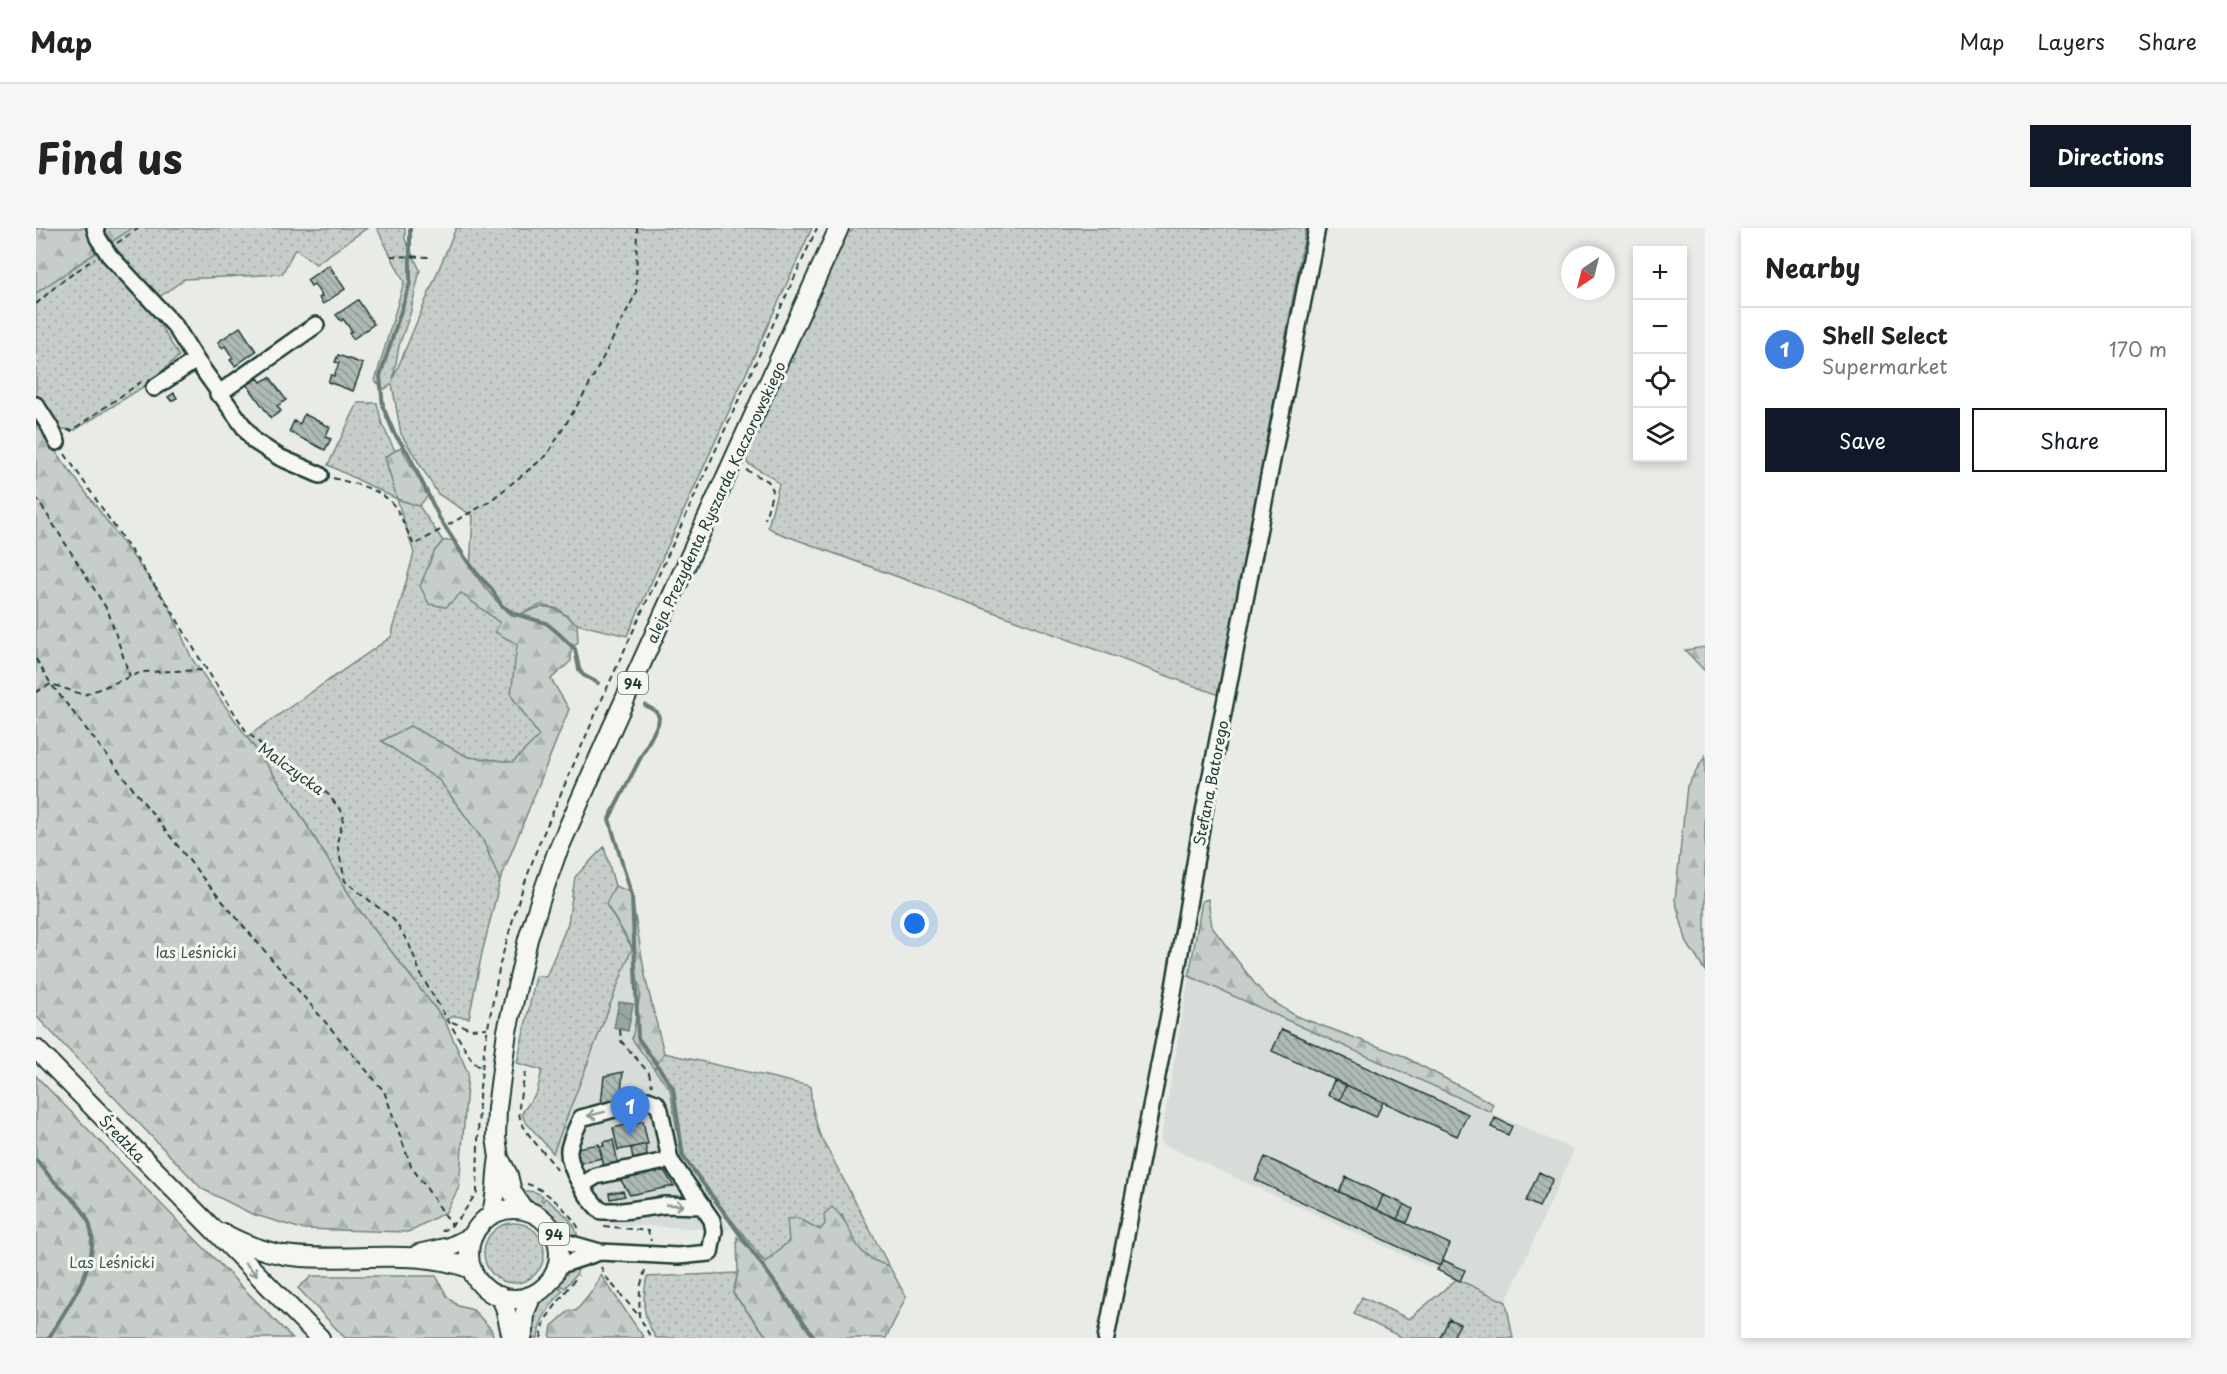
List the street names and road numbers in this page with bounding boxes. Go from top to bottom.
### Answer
street label: aleja Prezydenta Ryszarda Kaczorowskiego [639,357,791,647]
road number: 94 [618,672,648,694]
street label: Stefana Batorego [1187,718,1233,848]
street label: Malczycka [254,736,330,800]
street label: Średzka [94,1109,152,1167]
road number: 94 [539,1223,569,1245]

